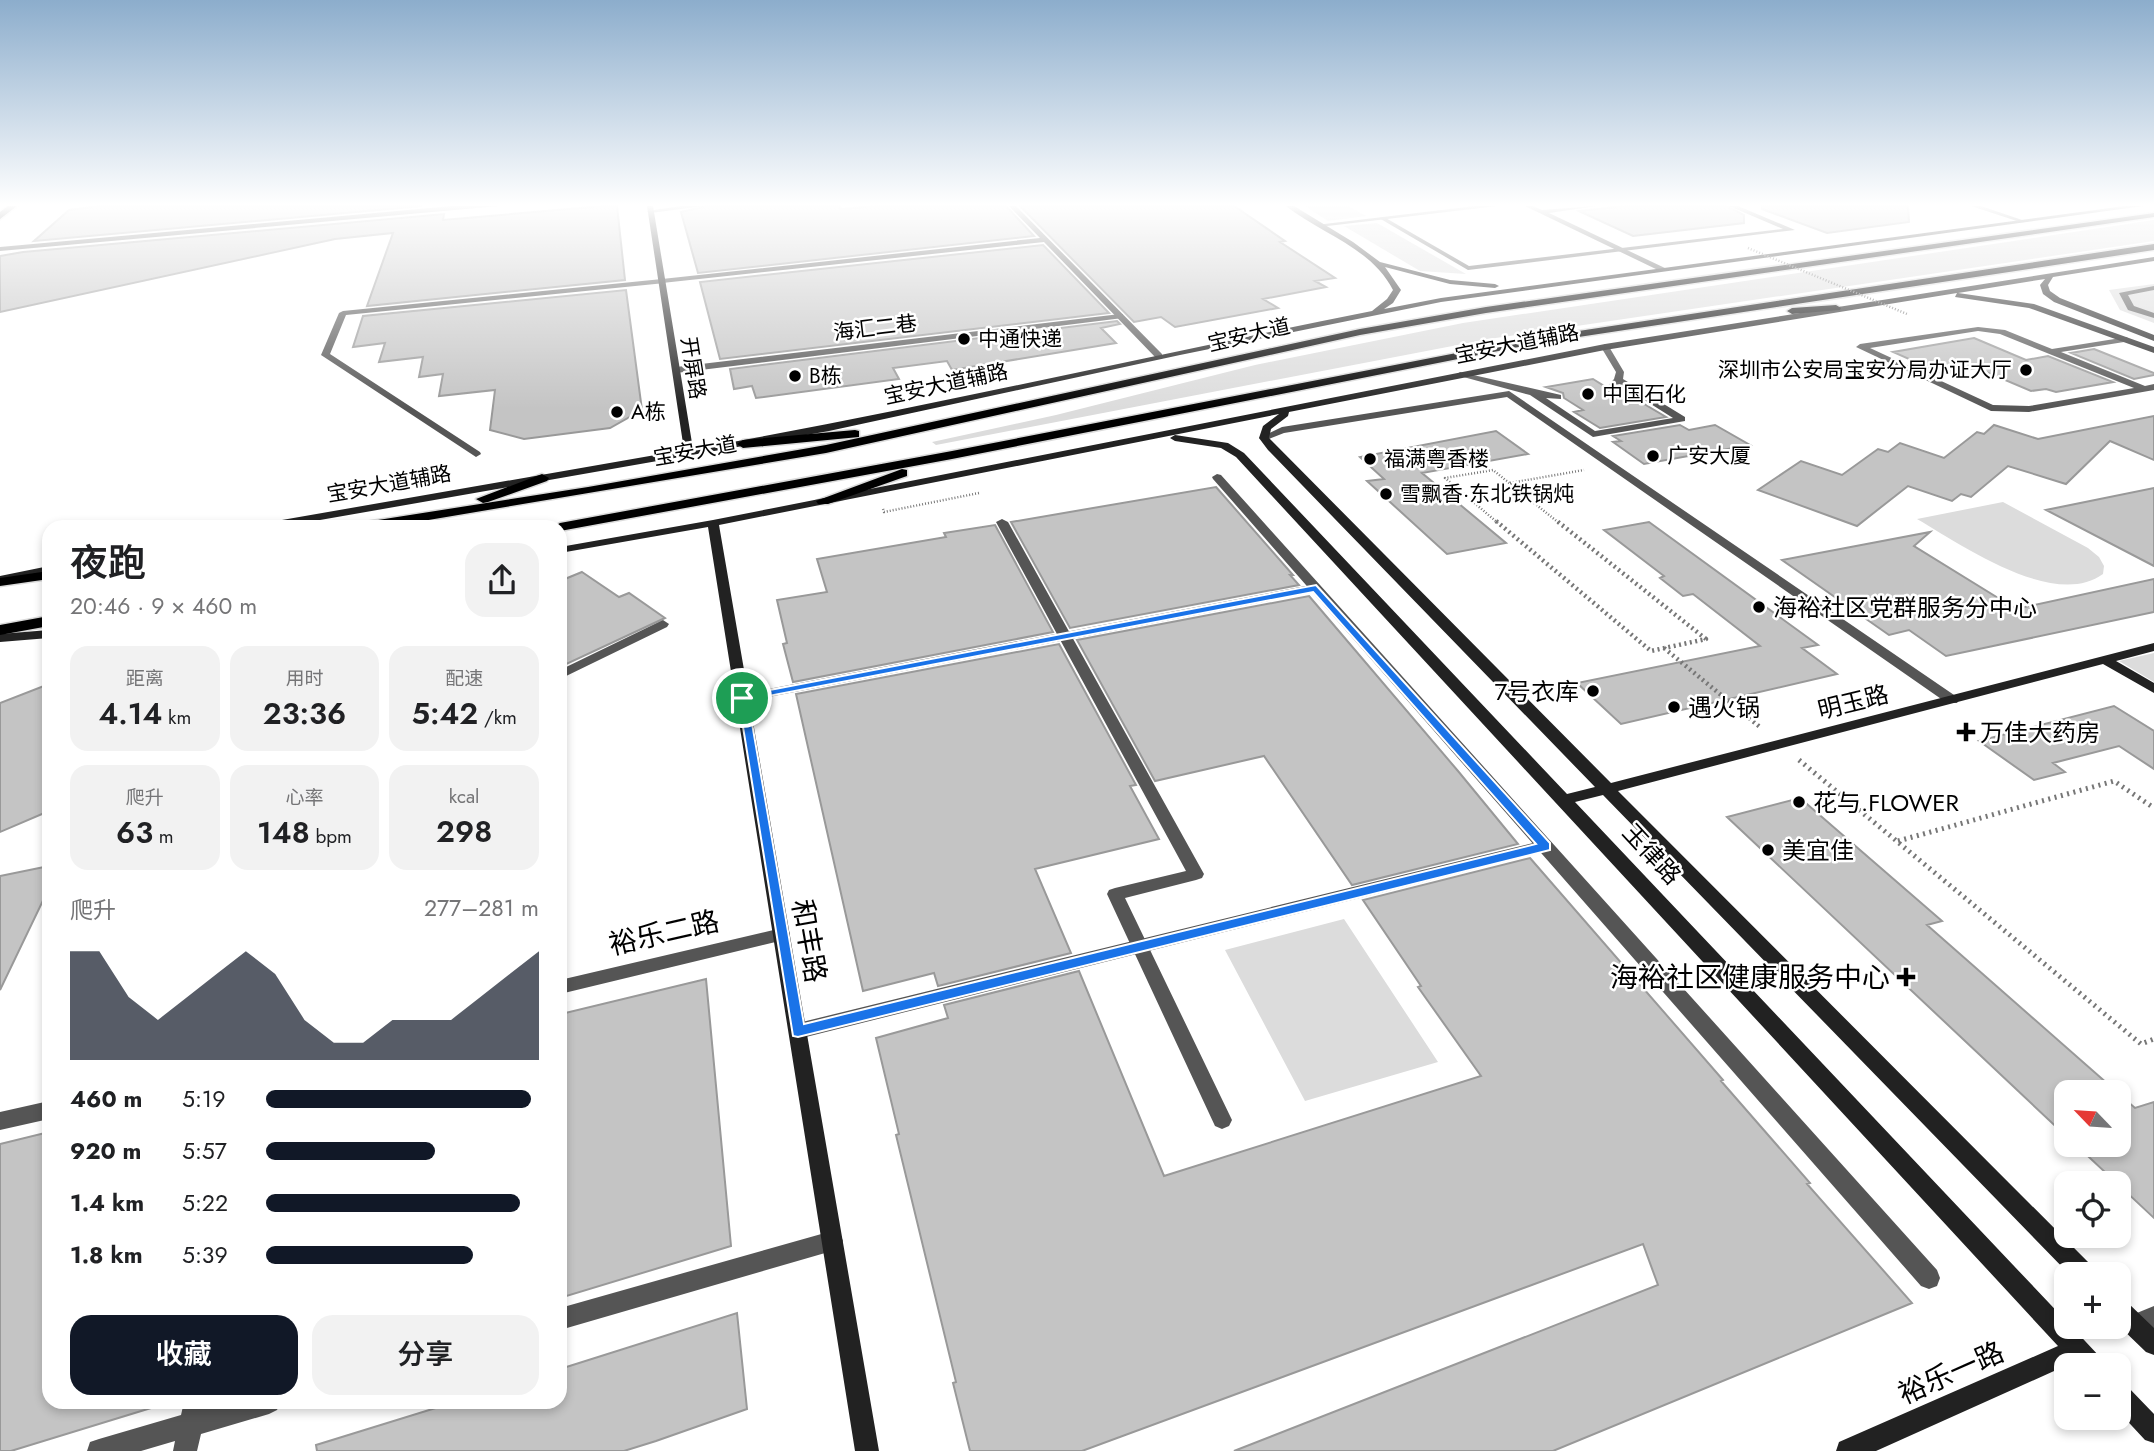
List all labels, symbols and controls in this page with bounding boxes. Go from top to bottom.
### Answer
street label: 海汇二巷 [831,308,919,348]
street label: 宝安大道 [1205,311,1293,359]
street label: 宝安大道辅路 [1452,317,1582,371]
place label: 中通快递 [978,324,1062,354]
marker: 中通快递 [956,331,972,347]
street label: 开屏路 [673,335,713,401]
place label: 深圳市公安局宝安分局办证大厅 [1718,355,2012,385]
street label: 宝安大道辅路 [881,356,1011,412]
place label: B栋 [809,361,842,391]
marker: 深圳市公安局宝安分局办证大厅 [2018,362,2034,378]
marker: B栋 [787,368,803,384]
place label: 中国石化 [1602,379,1686,409]
marker: 中国石化 [1580,386,1596,402]
place label: A栋 [631,397,666,427]
marker: A栋 [609,404,625,420]
street label: 宝安大道 [651,429,739,473]
place label: 广安大厦 [1667,441,1751,471]
place label: 福满粤香楼 [1384,444,1489,474]
marker: 广安大厦 [1645,448,1661,464]
marker: 福满粤香楼 [1362,451,1378,467]
street label: 宝安大道辅路 [324,458,454,510]
place label: 雪飘香·东北铁锅炖 [1400,479,1574,509]
marker: 雪飘香·东北铁锅炖 [1378,486,1394,502]
text: 夜跑 [70,535,146,590]
button: share [465,543,539,617]
text: 20:46 · 9 × 460 m [70,589,257,623]
place label: 海裕社区党群服务分中心 [1773,590,2037,625]
marker: 海裕社区党群服务分中心 [1751,599,1767,615]
text: 距离 [126,665,164,692]
text: 用时 [285,665,324,692]
text: 配速 [445,665,483,692]
pin [712,668,772,728]
place label: 7号衣库 [1494,674,1579,709]
street label: 明玉路 [1814,676,1892,728]
icon: arrive [723,679,761,717]
marker: 7号衣库 [1585,683,1601,699]
place label: 遇火锅 [1688,690,1760,725]
text: 4.14 [98,692,162,735]
text: 23:36 [263,692,346,735]
text: 5:42 [411,692,478,735]
marker: 遇火锅 [1666,699,1682,715]
text: km [162,704,191,731]
text: /km [478,704,517,731]
place label: 万佳大药房 [1980,715,2100,750]
marker: 万佳大药房 [1958,724,1974,740]
text: kcal [449,783,480,810]
text: 爬升 [126,784,164,811]
text: 心率 [285,784,324,811]
place label: 花与.FLOWER [1813,785,1959,820]
marker: 花与.FLOWER [1791,794,1807,810]
text: 298 [436,810,492,853]
text: 63 [116,811,153,854]
text: 148 [257,811,310,854]
street label: 玉律路 [1615,816,1689,892]
text: m [153,823,174,850]
text: bpm [310,823,352,850]
place label: 美宜佳 [1782,833,1854,868]
marker: 美宜佳 [1760,842,1776,858]
text: 277–281 m [424,891,539,925]
text: 爬升 [70,893,116,927]
street label: 和丰路 [782,896,836,986]
street label: 裕乐二路 [605,900,723,966]
place label: 海裕社区健康服务中心 [1610,957,1890,998]
marker: 海裕社区健康服务中心 [1896,967,1916,987]
north arrow [2054,1080,2132,1157]
map controls [2054,1080,2131,1430]
text: 460 m [70,1082,142,1116]
text: 5:19 [182,1082,225,1116]
text: 920 m [70,1134,141,1168]
text: 5:57 [182,1134,227,1168]
button: locate [2054,1171,2131,1248]
text: 1.4 km [70,1186,144,1220]
text: 5:22 [182,1186,228,1220]
text: 1.8 km [70,1238,143,1272]
text: 5:39 [182,1238,228,1272]
button: + [2054,1262,2131,1339]
button: 收藏 [70,1315,298,1395]
button: 分享 [312,1315,539,1395]
street label: 裕乐一路 [1891,1331,2011,1415]
button: − [2054,1353,2131,1430]

